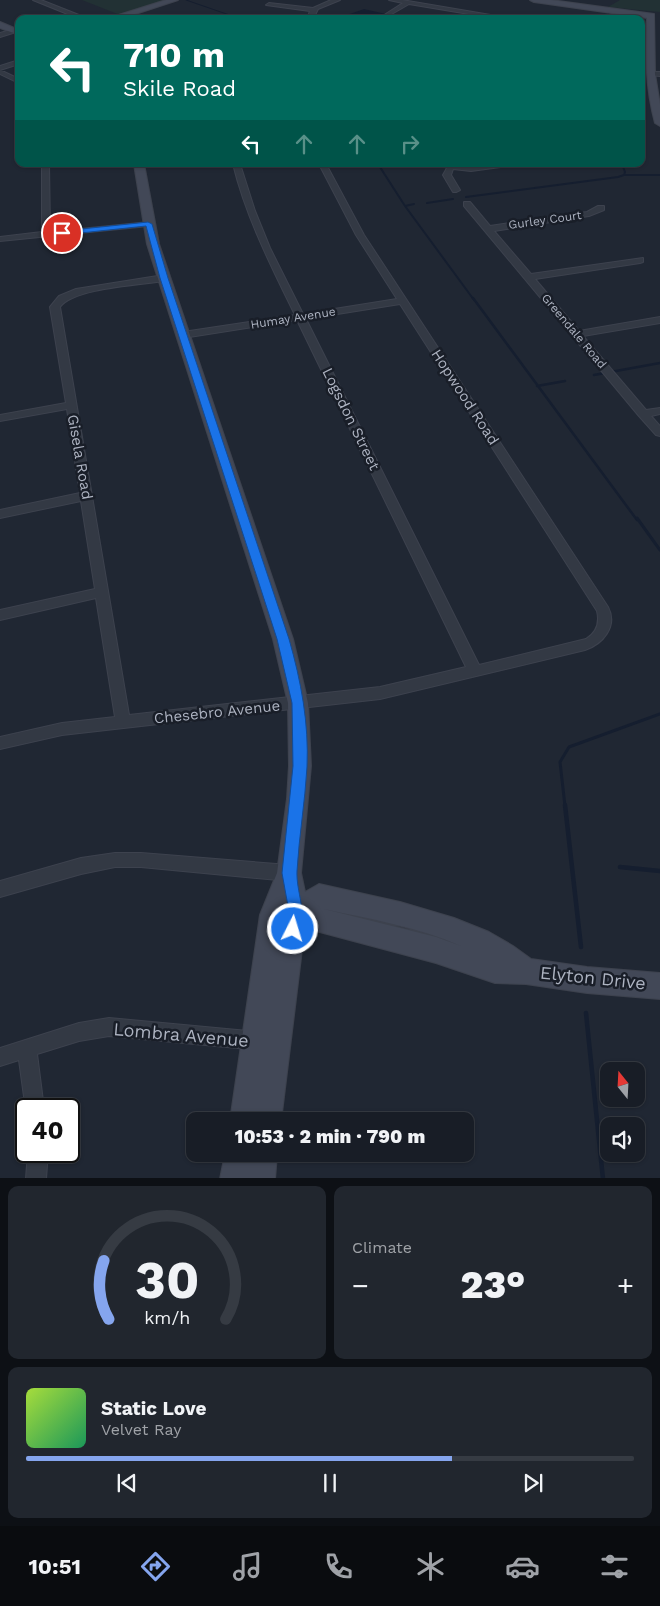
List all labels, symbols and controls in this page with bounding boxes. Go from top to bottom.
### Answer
text: 710 m [123,34,225,76]
icon: left [40,35,105,100]
text: Skile Road [123,76,236,101]
icon: left [237,130,265,158]
icon: ahead [290,130,318,158]
icon: ahead [343,130,371,158]
icon: right [396,130,424,158]
street label: Gurley Court [508,208,582,232]
pin [41,212,83,254]
icon: arrive [48,219,76,247]
street label: Greendale Road [539,291,609,371]
street label: Humay Avenue [249,304,337,332]
street label: Hopwood Road [427,346,503,448]
street label: Logsdon Street [318,365,384,474]
street label: Gisela Road [64,413,96,501]
street label: Chesebro Avenue [153,696,281,728]
position arrow [266,902,318,954]
street label: Elyton Drive [539,962,647,993]
street label: Lombra Avenue [113,1018,250,1051]
north arrow [600,1062,645,1108]
map controls [600,1062,645,1162]
speed limit sign: 40 [15,1098,80,1163]
button: sound [600,1117,645,1162]
text: 10:53 · 2 min · 790 m [235,1125,425,1148]
text: Climate [352,1238,412,1257]
text: 30 [135,1250,199,1311]
text: 23° [461,1263,525,1307]
text: − [352,1269,369,1302]
text: + [617,1269,634,1302]
text: km/h [144,1307,190,1328]
text: Static Love [101,1397,206,1420]
text: Velvet Ray [101,1420,181,1439]
icon: previous [113,1469,141,1497]
icon: pause [316,1469,344,1497]
icon: next [519,1469,547,1497]
icon: directions [138,1549,173,1584]
icon: music [230,1549,265,1584]
icon: phone [321,1549,356,1584]
icon: climate [413,1549,448,1584]
icon: car [505,1549,540,1584]
icon: filters [597,1549,632,1584]
text: 10:51 [28,1554,81,1579]

